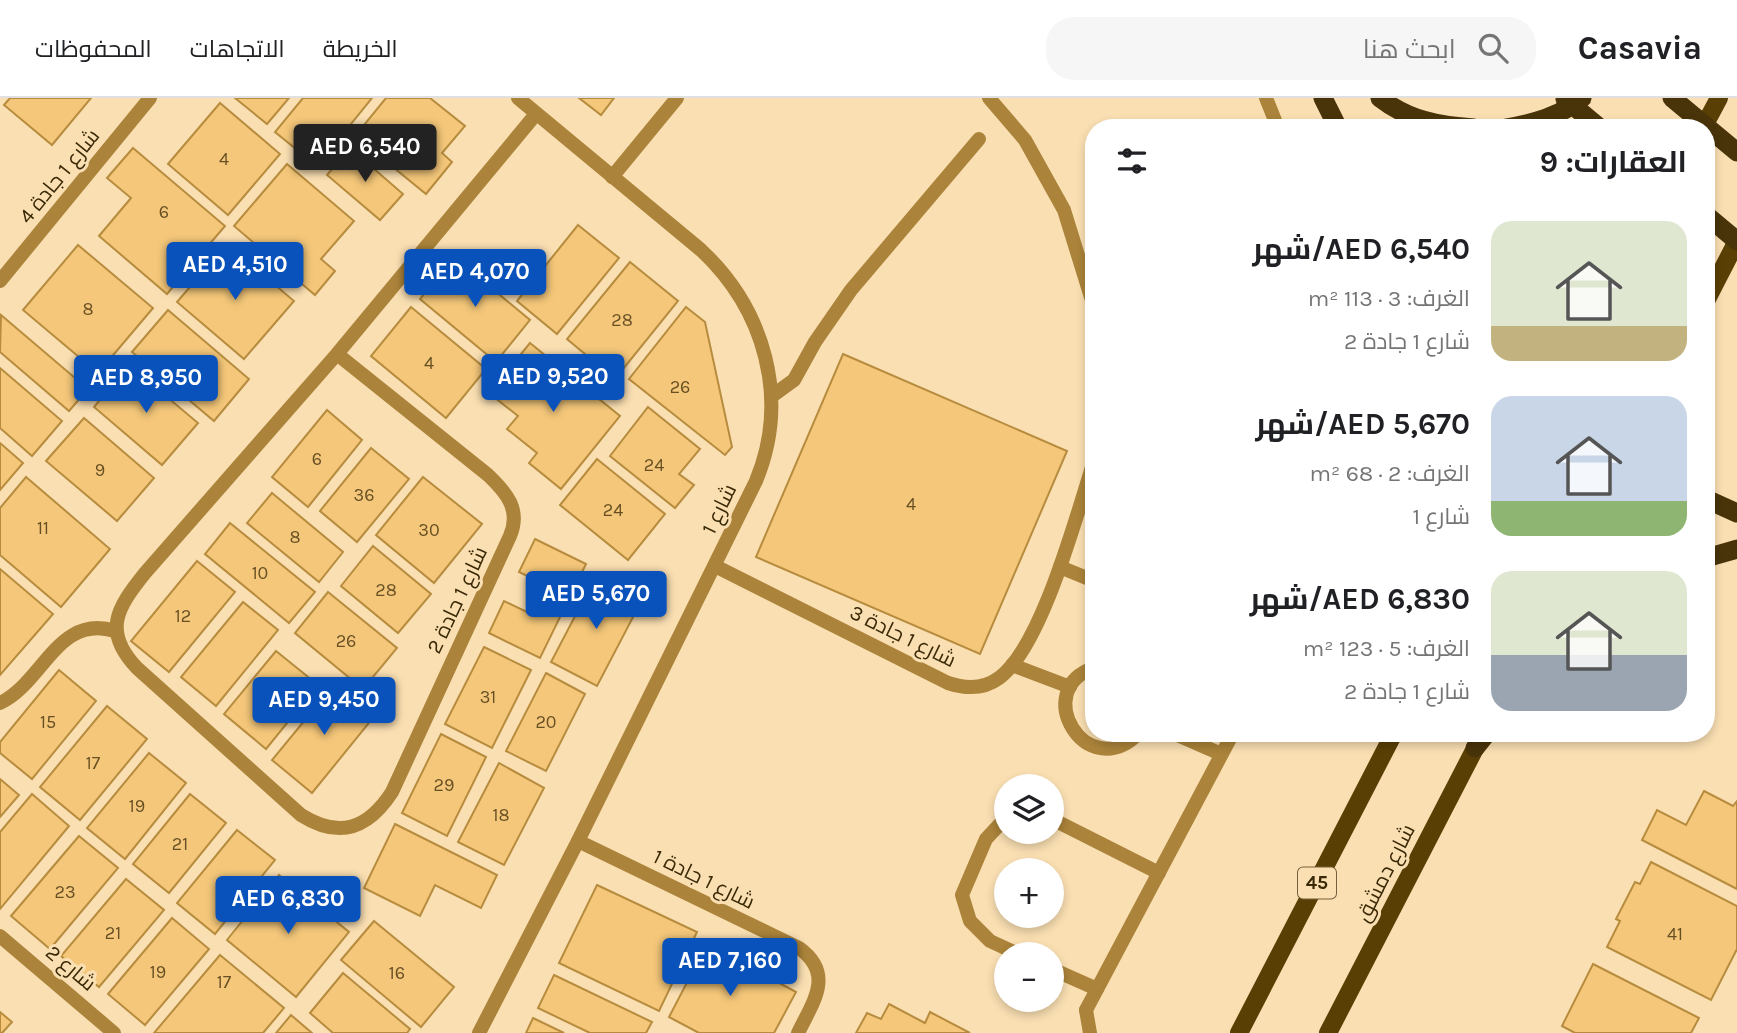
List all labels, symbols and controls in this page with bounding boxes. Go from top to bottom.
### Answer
search box [1046,17,1536,80]
icon: search [1474,29,1512,67]
text: Casavia [1578,29,1702,67]
text: ابحث هنا [1363,34,1456,65]
text: المحفوظات [35,35,152,63]
text: الاتجاهات [190,35,285,63]
text: الخريطة [323,35,398,63]
street label: شارع 1 جادة 4 [14,124,106,229]
pin: AED 6,540 [285,125,445,184]
text: AED 6,540 [310,133,420,160]
icon: filters [1113,142,1151,180]
text: العقارات: 9 [1540,144,1687,180]
house number: 4 [219,148,229,170]
house number: 6 [159,201,169,223]
text: AED 6,540/شهر [1253,231,1470,267]
pin: AED 4,510 [155,242,315,302]
icon: home [1547,249,1631,333]
pin: AED 4,070 [395,250,555,309]
text: AED 4,510 [182,251,288,278]
text: AED 4,070 [420,258,530,285]
text: الغرف: 3 · 113 m² [1308,285,1470,312]
house number: 8 [82,298,94,320]
house number: 28 [611,309,633,331]
text: شارع 1 جادة 2 [1344,328,1470,355]
house number: 4 [424,352,434,374]
pin: AED 9,520 [473,354,633,414]
pin: AED 8,950 [66,356,226,415]
text: AED 9,520 [497,363,609,390]
text: AED 8,950 [90,364,202,391]
house number: 26 [670,376,690,398]
text: AED 5,670/شهر [1255,406,1470,442]
icon: home [1547,424,1631,508]
house number: 6 [312,448,322,470]
house number: 24 [644,454,664,476]
house number: 9 [95,459,105,481]
text: الغرف: 2 · 68 m² [1310,460,1470,487]
street label: شارع 1 [697,480,743,539]
house number: 36 [354,484,374,506]
house number: 4 [906,493,916,515]
house number: 24 [603,499,623,521]
text: شارع 1 [1412,503,1470,530]
house number: 11 [37,517,49,539]
house number: 30 [418,519,440,541]
house number: 8 [289,526,301,548]
street label: شارع 1 جادة 2 [422,543,494,658]
house number: 10 [252,562,268,584]
pin: AED 5,670 [516,572,676,631]
house number: 28 [375,579,397,601]
text: AED 5,670 [542,580,650,607]
text: AED 6,830/شهر [1250,581,1470,617]
icon: home [1547,599,1631,683]
street label: شارع 1 جادة 3 [845,600,960,674]
house number: 12 [175,605,191,627]
house number: 26 [336,630,356,652]
text: الغرف: 5 · 123 m² [1303,635,1470,662]
pin: AED 9,450 [244,678,404,737]
text: شارع 1 جادة 2 [1344,678,1470,705]
text: AED 9,450 [269,686,379,713]
house number: 31 [480,686,496,708]
house number: 15 [40,711,56,733]
house number: 20 [535,711,557,733]
house number: 17 [86,752,101,774]
house number: 29 [434,774,454,796]
map controls [994,774,1064,1012]
button: layers [994,774,1064,844]
house number: 19 [129,795,145,817]
house number: 18 [492,804,510,826]
street label: شارع دمشق [1350,820,1422,927]
house number: 21 [172,833,188,855]
street label: شارع 1 جادة 1 [649,844,759,916]
button: + [994,858,1064,928]
road number: 45 [1298,868,1336,898]
pin: AED 6,830 [208,876,368,936]
house number: 23 [54,881,76,903]
text: AED 6,830 [232,885,345,912]
house number: 21 [105,922,121,944]
house number: 41 [1667,923,1683,945]
pin: AED 7,160 [650,939,810,998]
street label: شارع 2 [40,940,101,997]
button: − [994,942,1064,1012]
text: AED 7,160 [678,947,782,974]
house number: 19 [150,961,166,983]
house number: 16 [389,962,405,984]
house number: 17 [217,971,232,993]

